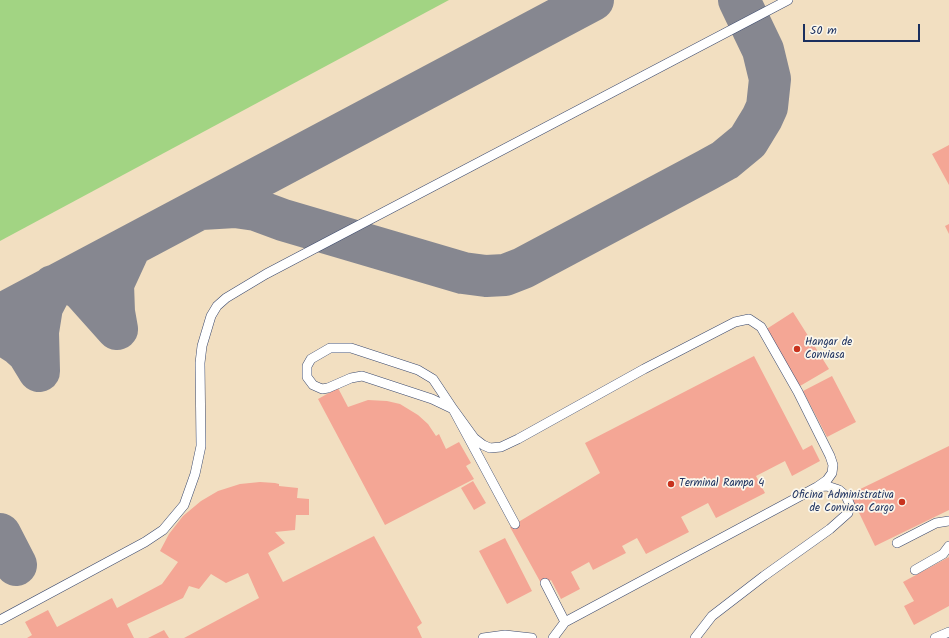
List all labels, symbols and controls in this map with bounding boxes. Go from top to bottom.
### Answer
scale bar [805,16,922,42]
text: 50 m [810,21,837,40]
place label: Hangar de Conviasa [805,336,852,362]
marker: Hangar de Conviasa [792,344,802,354]
place label: Terminal Rampa 4 [679,477,764,491]
marker: Terminal Rampa 4 [666,479,676,489]
place label: Oficina Administrativa de Conviasa Cargo [792,489,894,515]
marker: Oficina Administrativa de Conviasa Cargo [897,497,907,507]

